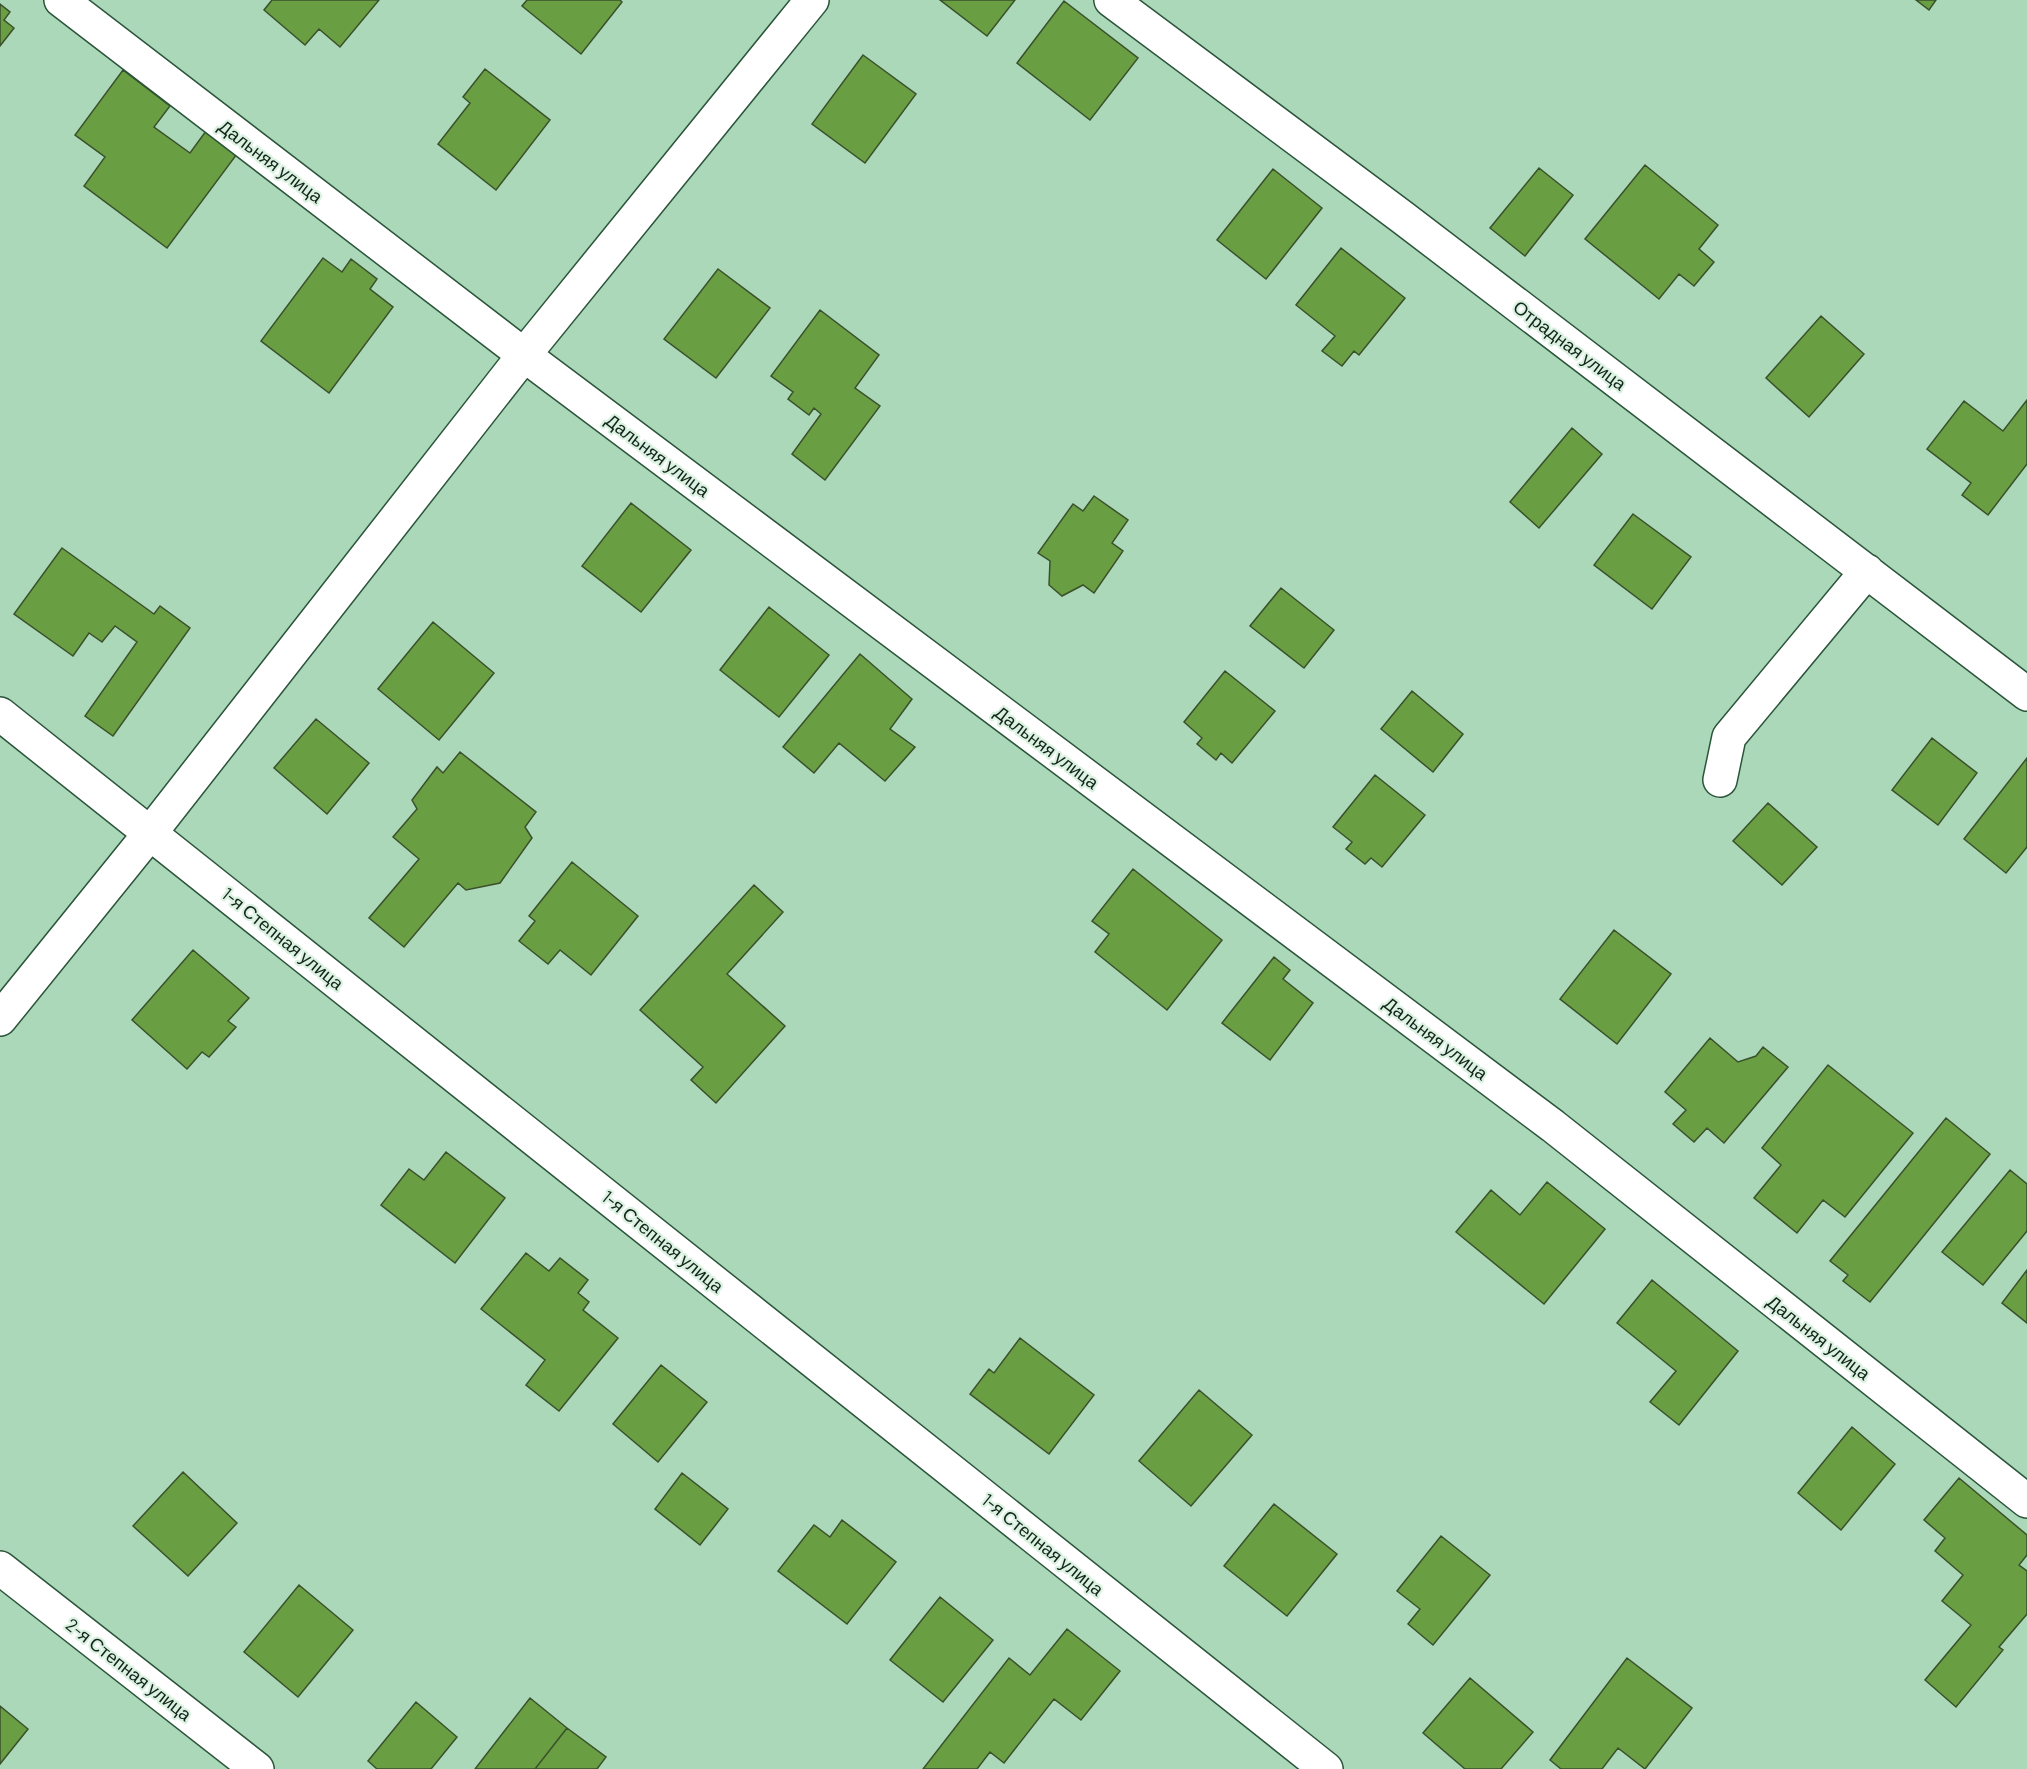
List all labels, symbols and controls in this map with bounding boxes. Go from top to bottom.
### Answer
street label: Дальняя улица [215,115,328,208]
street label: Отрадная улица [1509,295,1632,395]
street label: Дальняя улица [602,409,715,502]
street label: Дальняя улица [991,701,1104,794]
street label: 1-я Степная улица [218,882,349,994]
street label: Дальняя улица [1380,992,1493,1085]
street label: 1-я Степная улица [598,1185,729,1297]
street label: Дальняя улица [1763,1290,1876,1385]
street label: 1-я Степная улица [978,1488,1109,1600]
street label: 2-я Степная улица [62,1613,197,1726]

